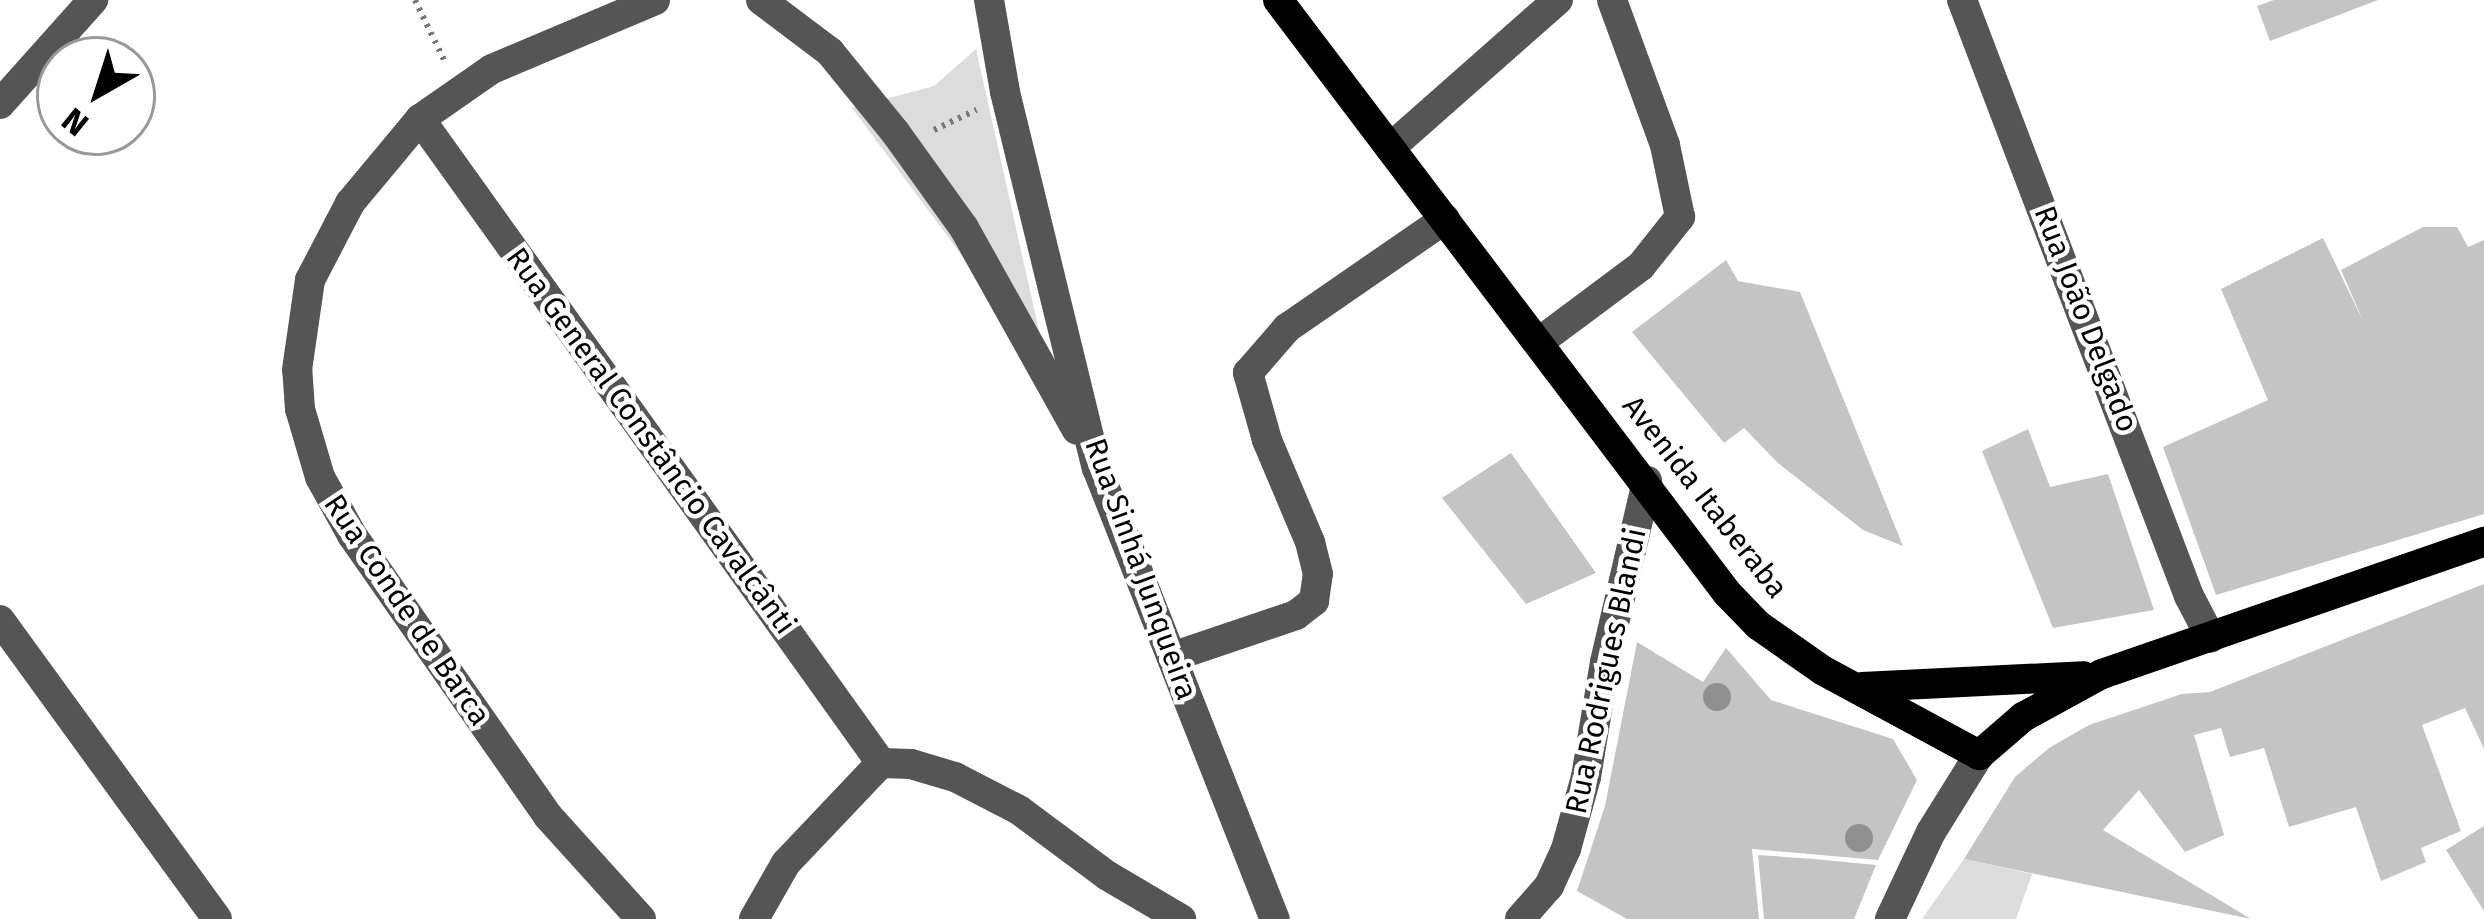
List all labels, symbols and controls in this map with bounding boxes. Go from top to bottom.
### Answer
north arrow [36,36,156,156]
text: N [54,99,96,144]
street label: Rua João Delgado [2026,201,2146,437]
street label: Rua General Constâncio Cavalcânti [499,241,803,641]
street label: Avenida Itaberaba [1615,389,1795,605]
street label: Rua Sinhá Junqueira [1077,433,1205,705]
street label: Rua Conde de Barca [316,487,498,733]
street label: Rua Rodrigues Blandi [1558,525,1654,817]

